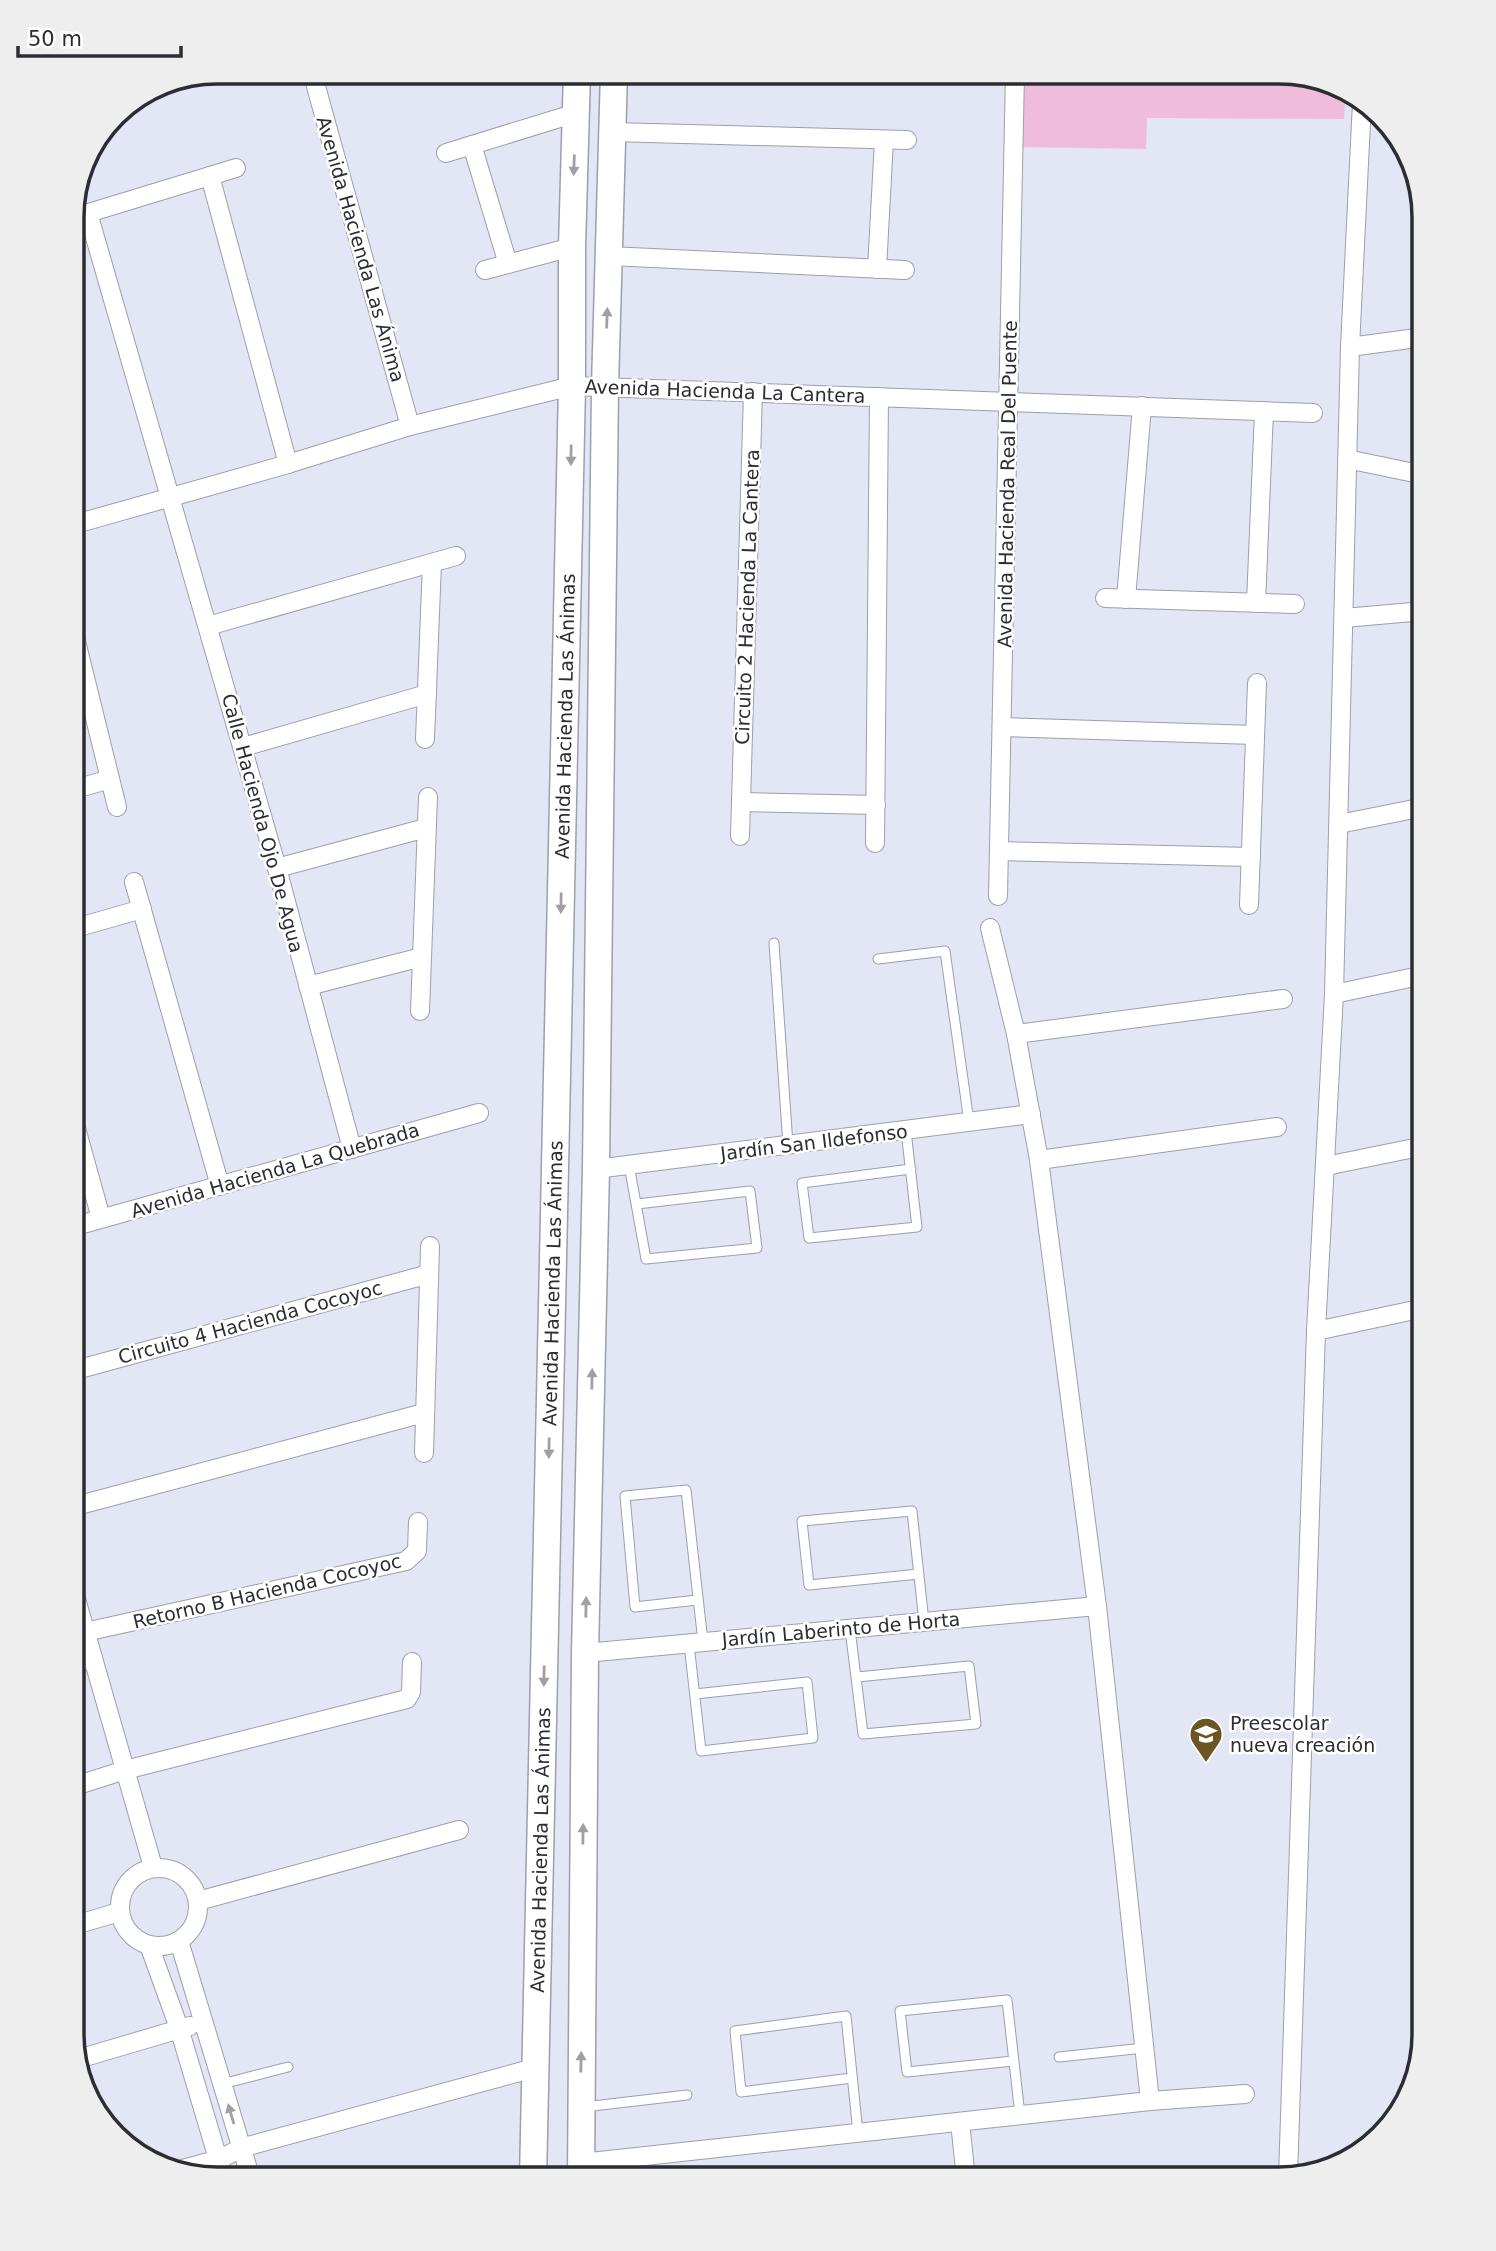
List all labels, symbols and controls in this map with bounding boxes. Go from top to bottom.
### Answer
scale bar [18,14,180,58]
text: 50 m [28,27,82,51]
street label: Avenida Hacienda Las Ánima [312,113,410,385]
one-way arrow [568,154,580,176]
one-way arrow [602,307,613,329]
street label: Avenida Hacienda Real Del Puente [993,320,1021,648]
street label: Avenida Hacienda La Cantera [584,375,866,407]
one-way arrow [565,444,576,466]
street label: Circuito 2 Hacienda La Cantera [731,449,763,745]
street label: Avenida Hacienda Las Ánimas [551,573,579,859]
street label: Calle Hacienda Ojo De Agua [218,691,308,955]
one-way arrow [555,892,567,914]
street label: Avenida Hacienda La Quebrada [128,1118,422,1222]
street label: Jardín San Ildefonso [718,1120,909,1165]
street label: Avenida Hacienda Las Ánimas [538,1140,567,1426]
street label: Circuito 4 Hacienda Cocoyoc [116,1276,384,1368]
one-way arrow [586,1368,597,1390]
one-way arrow [543,1438,555,1460]
street label: Retorno B Hacienda Cocoyoc [131,1549,403,1633]
one-way arrow [581,1596,592,1618]
street label: Jardín Laberinto de Horta [720,1608,961,1650]
one-way arrow [538,1665,550,1687]
street label: Avenida Hacienda Las Ánimas [526,1707,554,1993]
place label: Preescolar nueva creación [1230,1712,1375,1756]
school or university icon: Preescolar nueva creación [1187,1715,1225,1764]
one-way arrow [578,1823,589,1845]
one-way arrow [575,2051,587,2073]
one-way arrow [226,2103,236,2124]

